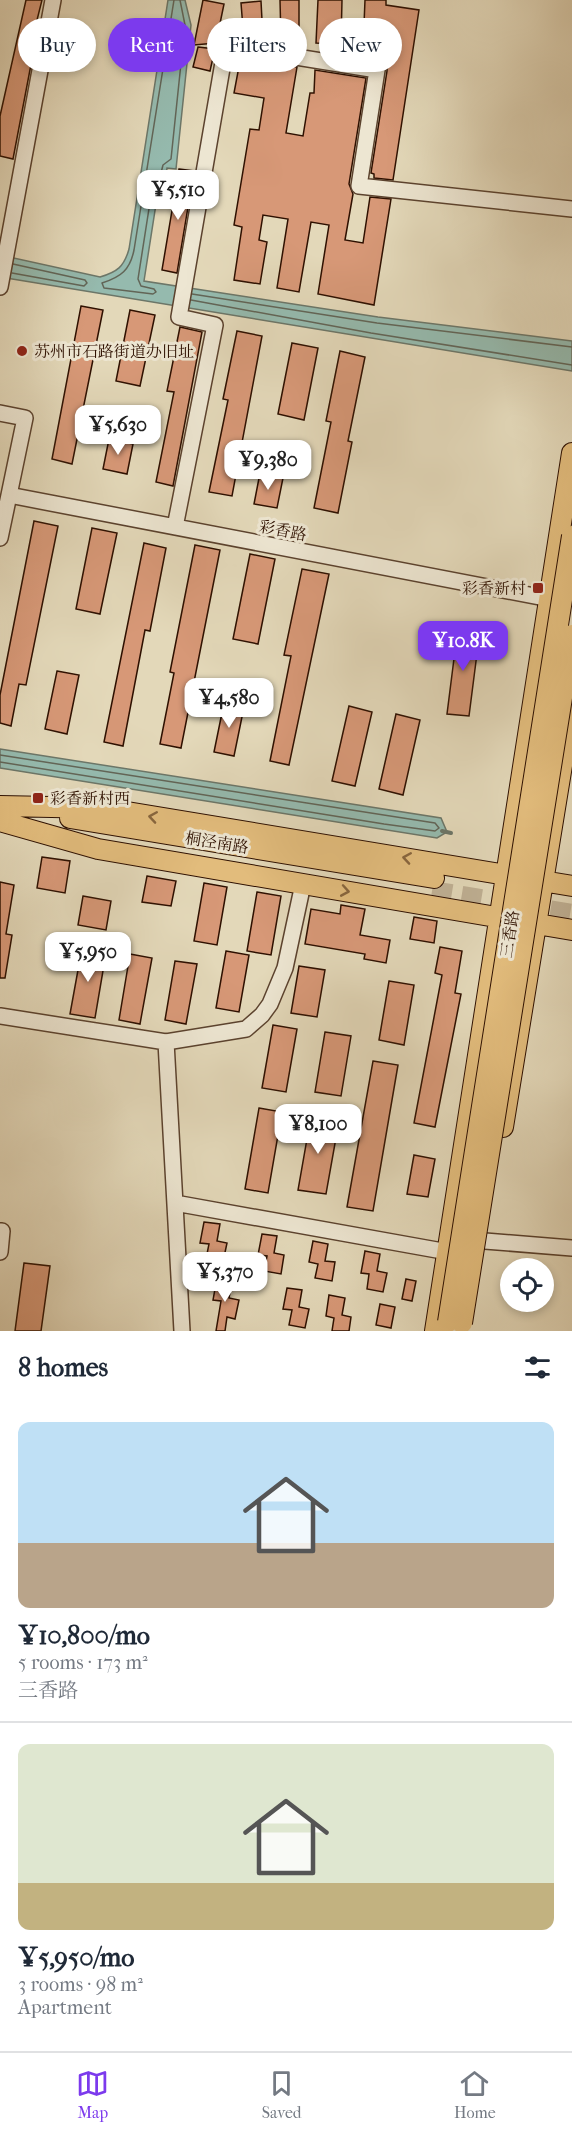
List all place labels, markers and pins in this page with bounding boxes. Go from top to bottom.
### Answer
pin: ¥5,510 [129,170,227,221]
place label: 苏州市石路街道办旧址 [34,342,194,361]
marker: 苏州市石路街道办旧址 [15,344,29,358]
pin: ¥5,630 [69,405,167,456]
pin: ¥9,380 [219,440,317,491]
place label: 彩香新村 [462,579,526,598]
marker: 彩香新村 [531,581,545,595]
pin: ¥10.8K [414,621,512,672]
pin: ¥4,580 [180,678,278,729]
place label: 彩香新村西 [50,789,130,808]
marker: 彩香新村西 [31,791,45,805]
pin: ¥5,950 [39,932,137,983]
pin: ¥8,100 [269,1104,367,1155]
pin: ¥5,370 [176,1252,274,1303]

